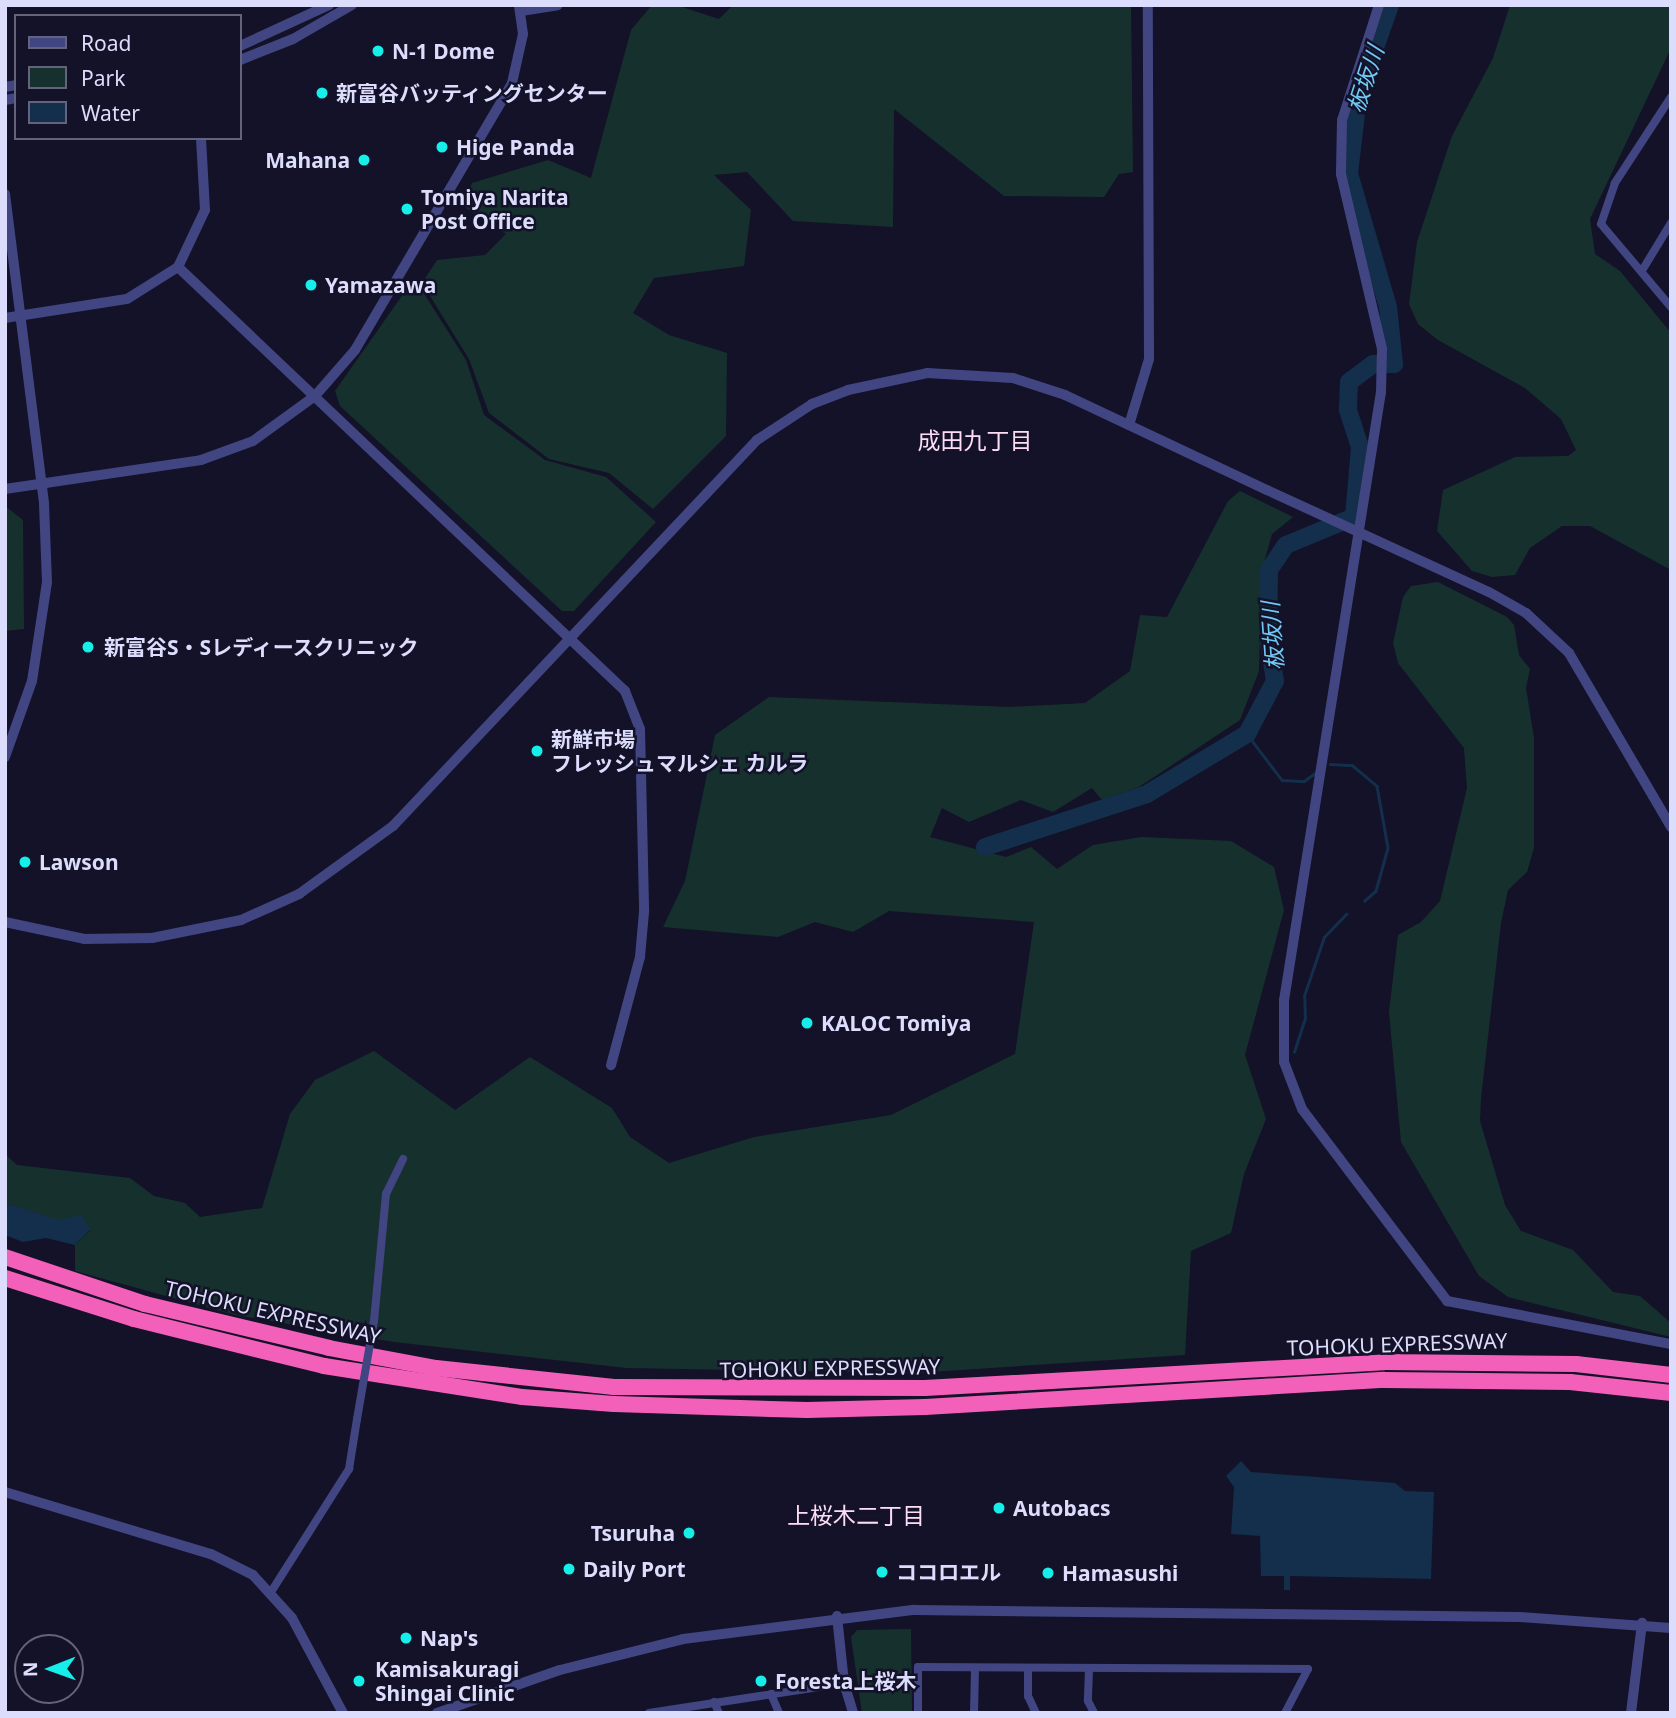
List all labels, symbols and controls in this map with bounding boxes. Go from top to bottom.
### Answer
legend [14,14,242,140]
text: Road [81,29,131,57]
place label: N-1 Dome [392,38,495,64]
water label: 板坂川 [1341,42,1389,116]
marker: N-1 Dome [370,43,386,59]
text: Park [81,64,125,92]
place label: 新富谷バッティングセンター [336,80,609,106]
marker: 新富谷バッティングセンター [314,85,330,101]
text: Water [81,99,140,127]
place label: Hige Panda [456,134,575,160]
marker: Hige Panda [434,139,450,155]
place label: Mahana [265,147,350,173]
marker: Mahana [356,152,372,168]
place label: Tomiya Narita Post Office [421,184,569,234]
marker: Tomiya Narita Post Office [399,201,415,217]
place label: Yamazawa [325,272,436,298]
marker: Yamazawa [303,277,319,293]
district label: 成田九丁目 [918,426,1032,454]
water label: 板坂川 [1256,601,1288,671]
place label: 新富谷S・Sレディースクリニック [104,634,421,660]
marker: 新富谷S・Sレディースクリニック [78,637,98,657]
place label: 新鮮市場 フレッシュマルシェ カルラ [551,726,808,776]
marker: 新鮮市場 フレッシュマルシェ カルラ [529,743,545,759]
place label: Lawson [39,849,119,875]
marker: Lawson [17,854,33,870]
place label: KALOC Tomiya [821,1010,971,1036]
marker: KALOC Tomiya [799,1015,815,1031]
street label: TOHOKU EXPRESSWAY [163,1275,383,1349]
street label: TOHOKU EXPRESSWAY [1286,1328,1508,1360]
street label: TOHOKU EXPRESSWAY [719,1353,941,1383]
place label: Autobacs [1013,1495,1111,1521]
marker: Autobacs [991,1500,1007,1516]
district label: 上桜木二丁目 [787,1501,925,1529]
place label: Tsuruha [591,1520,675,1546]
marker: Tsuruha [681,1525,697,1541]
place label: Daily Port [583,1556,686,1582]
place label: ココロエル [896,1559,1001,1585]
place label: Hamasushi [1062,1560,1178,1586]
marker: Daily Port [561,1561,577,1577]
marker: ココロエル [874,1564,890,1580]
marker: Hamasushi [1040,1565,1056,1581]
place label: Nap's [420,1625,478,1651]
marker: Nap's [398,1630,414,1646]
north arrow [14,1634,84,1704]
place label: Kamisakuragi Shingai Clinic [375,1656,519,1706]
text: N [17,1661,43,1677]
place label: Foresta上桜木 [775,1668,916,1694]
marker: Kamisakuragi Shingai Clinic [349,1671,369,1691]
marker: Foresta上桜木 [753,1673,769,1689]

